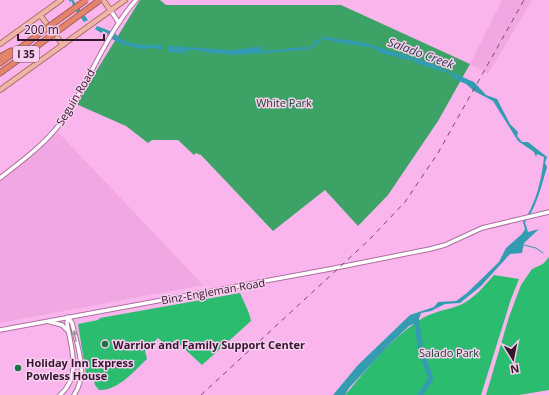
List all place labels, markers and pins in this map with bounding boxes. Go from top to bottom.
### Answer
place label: Warrior and Family Support Center [113,337,305,352]
marker: Warrior and Family Support Center [100,339,110,349]
place label: Holiday Inn Express Powless House [26,355,134,383]
marker: Holiday Inn Express Powless House [13,363,23,373]

